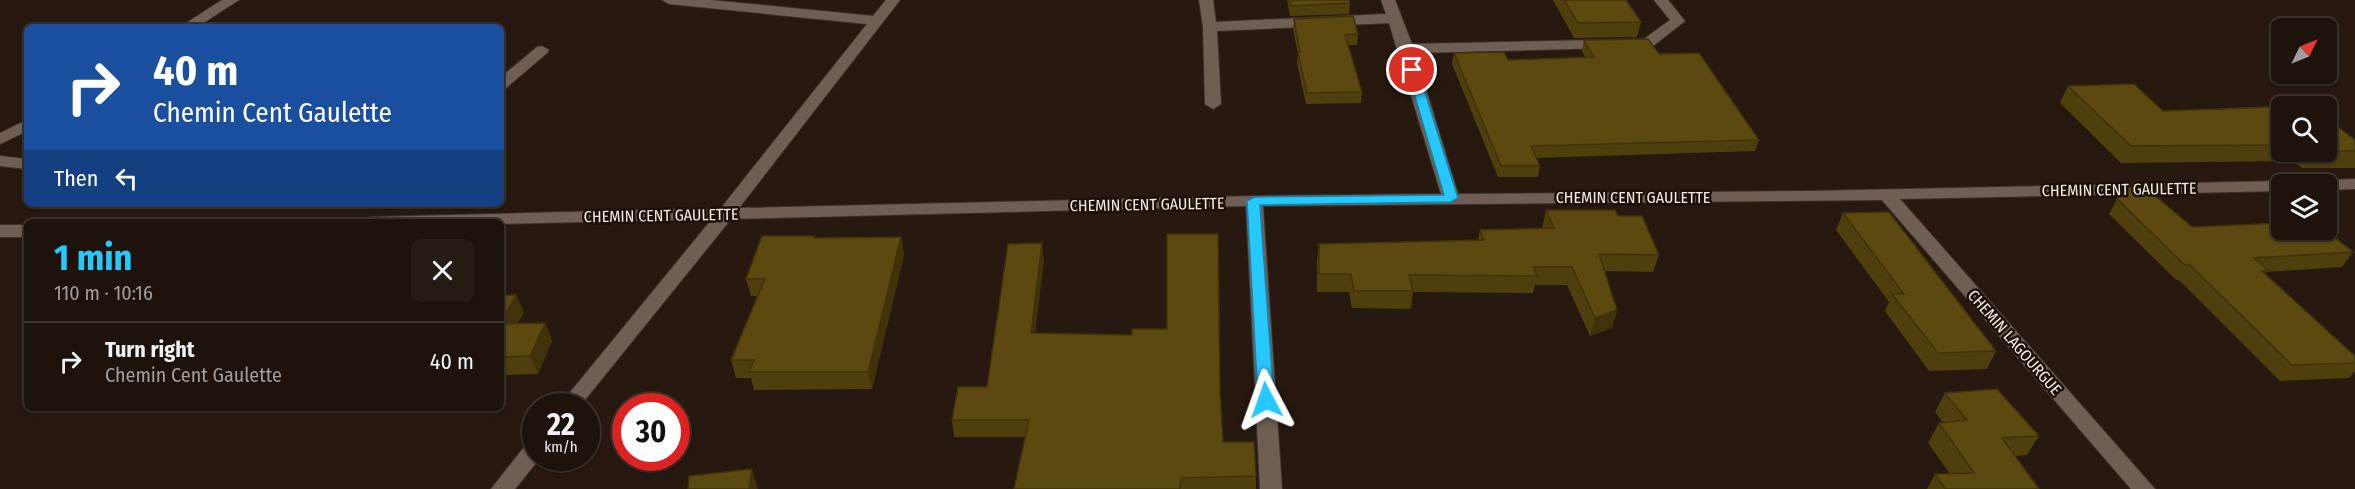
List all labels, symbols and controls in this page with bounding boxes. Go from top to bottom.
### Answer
north arrow [2271,18,2337,84]
map controls [2271,18,2337,240]
pin [1386,44,1437,95]
text: 40 m [153,46,238,96]
icon: right [54,48,132,126]
icon: arrive [1395,53,1428,86]
button: search [2271,96,2337,162]
text: Chemin Cent Gaulette [153,97,392,129]
icon: left [110,162,143,195]
text: Then [54,165,98,192]
button: layers [2271,174,2337,240]
street label: CHEMIN CENT GAULETTE [2042,179,2196,200]
street label: CHEMIN CENT GAULETTE [1556,188,1710,207]
street label: CHEMIN CENT GAULETTE [1070,194,1224,215]
street label: CHEMIN CENT GAULETTE [584,205,738,226]
text: 1 min [54,236,132,280]
button: close [411,239,474,302]
text: 110 m · 10:16 [54,281,153,305]
street label: CHEMIN LAGOURGUE [1964,286,2065,399]
text: Turn right [105,336,194,363]
icon: right [54,345,87,378]
text: 40 m [430,348,474,375]
text: Chemin Cent Gaulette [105,363,282,387]
position arrow [1234,368,1298,432]
speed limit sign: 30 [612,393,690,471]
text: 22 [547,407,575,443]
text: km/h [544,438,578,456]

